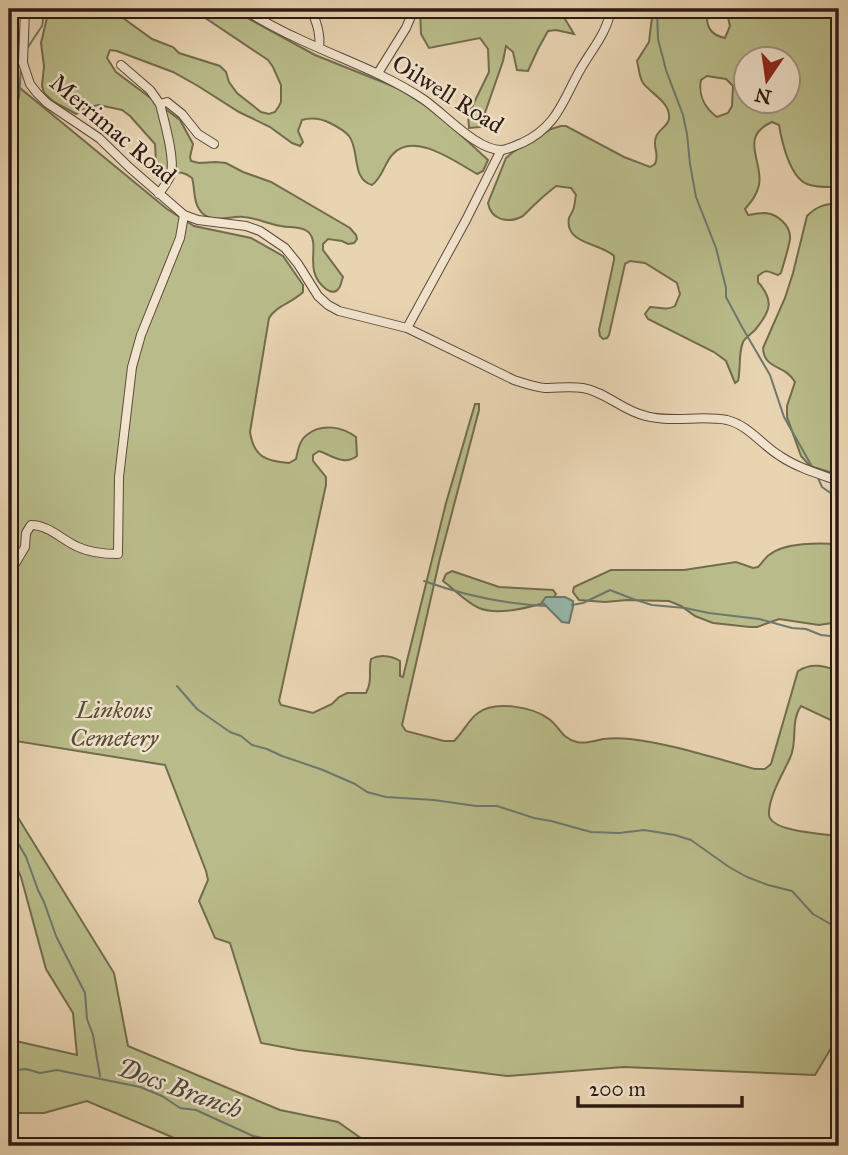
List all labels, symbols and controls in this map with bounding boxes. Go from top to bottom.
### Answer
north arrow [732,46,802,116]
street label: Oilwell Road [387,48,509,140]
street label: Merrimac Road [44,67,182,191]
text: N [753,83,774,109]
park label: Linkous Cemetery [70,695,159,753]
water label: Docs Branch [113,1051,247,1125]
scale bar [578,1064,743,1108]
text: 200 m [589,1076,646,1102]

